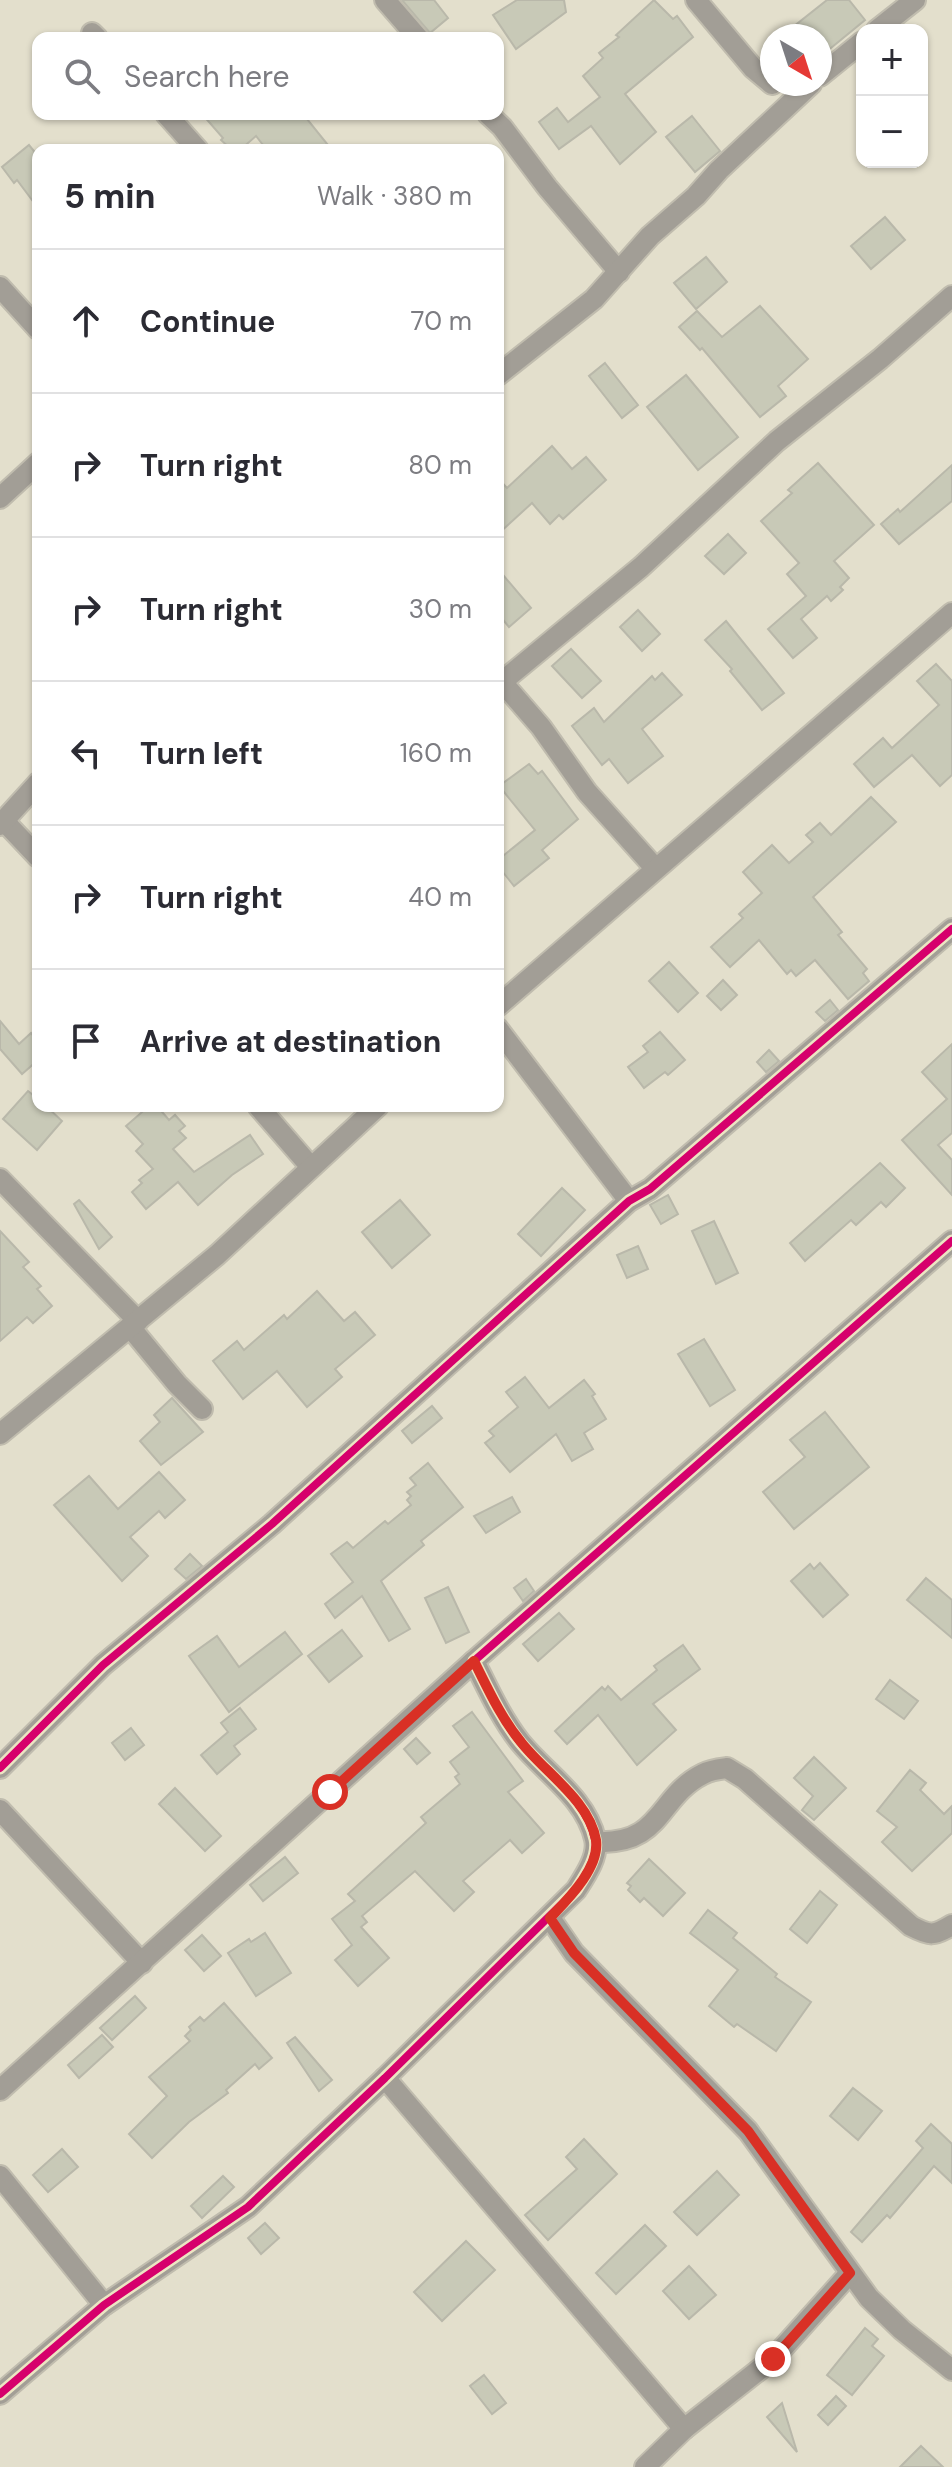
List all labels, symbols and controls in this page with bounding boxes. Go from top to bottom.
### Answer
north arrow [760,24,832,96]
map controls [856,24,928,168]
button: + [856,24,928,96]
search box [32,32,504,120]
icon: search [60,54,104,98]
text: Search here [124,57,290,96]
button: − [856,96,928,168]
text: 5 min [64,174,155,219]
text: Walk · 380 m [317,179,472,213]
icon: ahead [64,299,108,343]
text: Continue [140,302,275,341]
text: 70 m [411,304,472,338]
icon: right [64,443,108,487]
text: Turn right [140,446,283,485]
text: 80 m [408,448,472,482]
icon: right [64,587,108,631]
text: Turn right [140,590,283,629]
text: 30 m [409,592,472,626]
icon: left [64,731,108,775]
text: Turn left [140,734,263,773]
text: 160 m [400,736,472,770]
icon: right [64,875,108,919]
text: Turn right [140,878,283,917]
text: 40 m [408,880,472,914]
icon: arrive [64,1019,108,1063]
text: Arrive at destination [140,1022,441,1061]
route start [312,1774,348,1810]
route end [755,2341,791,2377]

